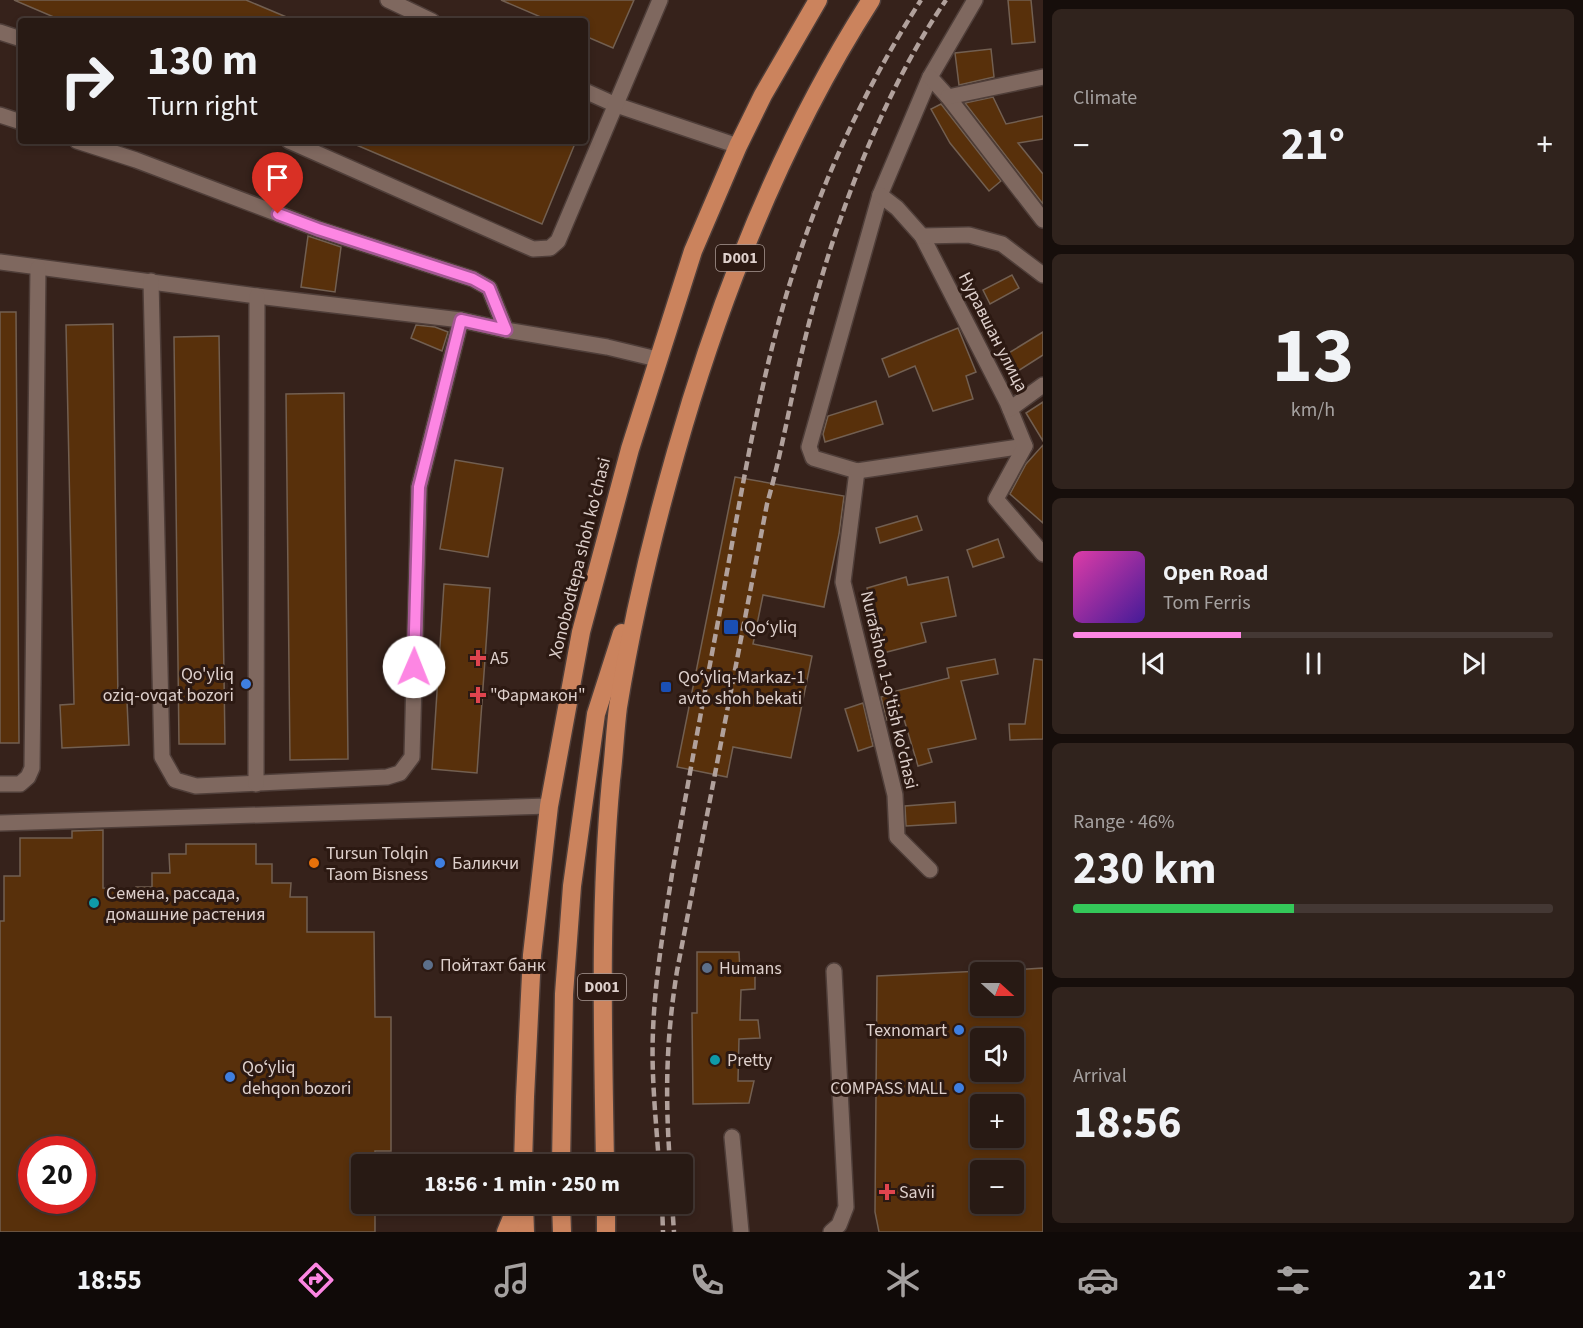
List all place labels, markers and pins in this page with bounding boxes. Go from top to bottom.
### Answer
pin [252,152,303,214]
place label: Qo‘yliq [744,615,797,640]
marker: Qo‘yliq [722,618,740,636]
place label: А5 [490,646,509,671]
marker: А5 [471,651,485,665]
place label: Qo'yliq oziq-ovqat bozori [103,662,234,708]
place label: Qoʻyliq-Markaz-1 avto shoh bekati [678,665,805,711]
marker: Qo'yliq oziq-ovqat bozori [239,677,253,691]
marker: Qoʻyliq-Markaz-1 avto shoh bekati [659,680,673,694]
place label: "Фармакон" [490,683,586,708]
marker: "Фармакон" [471,688,485,702]
place label: Tursun Tolqin Taom Bisness [326,841,429,887]
place label: Баликчи [452,851,519,876]
marker: Tursun Tolqin Taom Bisness [307,856,321,870]
marker: Баликчи [433,856,447,870]
place label: Семена, рассада, домашние растения [106,881,265,927]
marker: Семена, рассада, домашние растения [87,896,101,910]
place label: Пойтахт банк [440,953,546,978]
place label: Humans [719,956,782,981]
marker: Пойтахт банк [421,958,435,972]
marker: Humans [700,961,714,975]
place label: Texnomart [866,1018,947,1043]
marker: Texnomart [952,1023,966,1037]
place label: Pretty [727,1048,773,1073]
marker: Pretty [708,1053,722,1067]
place label: Qoʻyliq dehqon bozori [242,1055,351,1101]
marker: Qoʻyliq dehqon bozori [223,1070,237,1084]
place label: COMPASS MALL [830,1076,947,1101]
marker: COMPASS MALL [952,1081,966,1095]
place label: Savii [899,1180,935,1205]
marker: Savii [880,1185,894,1199]

